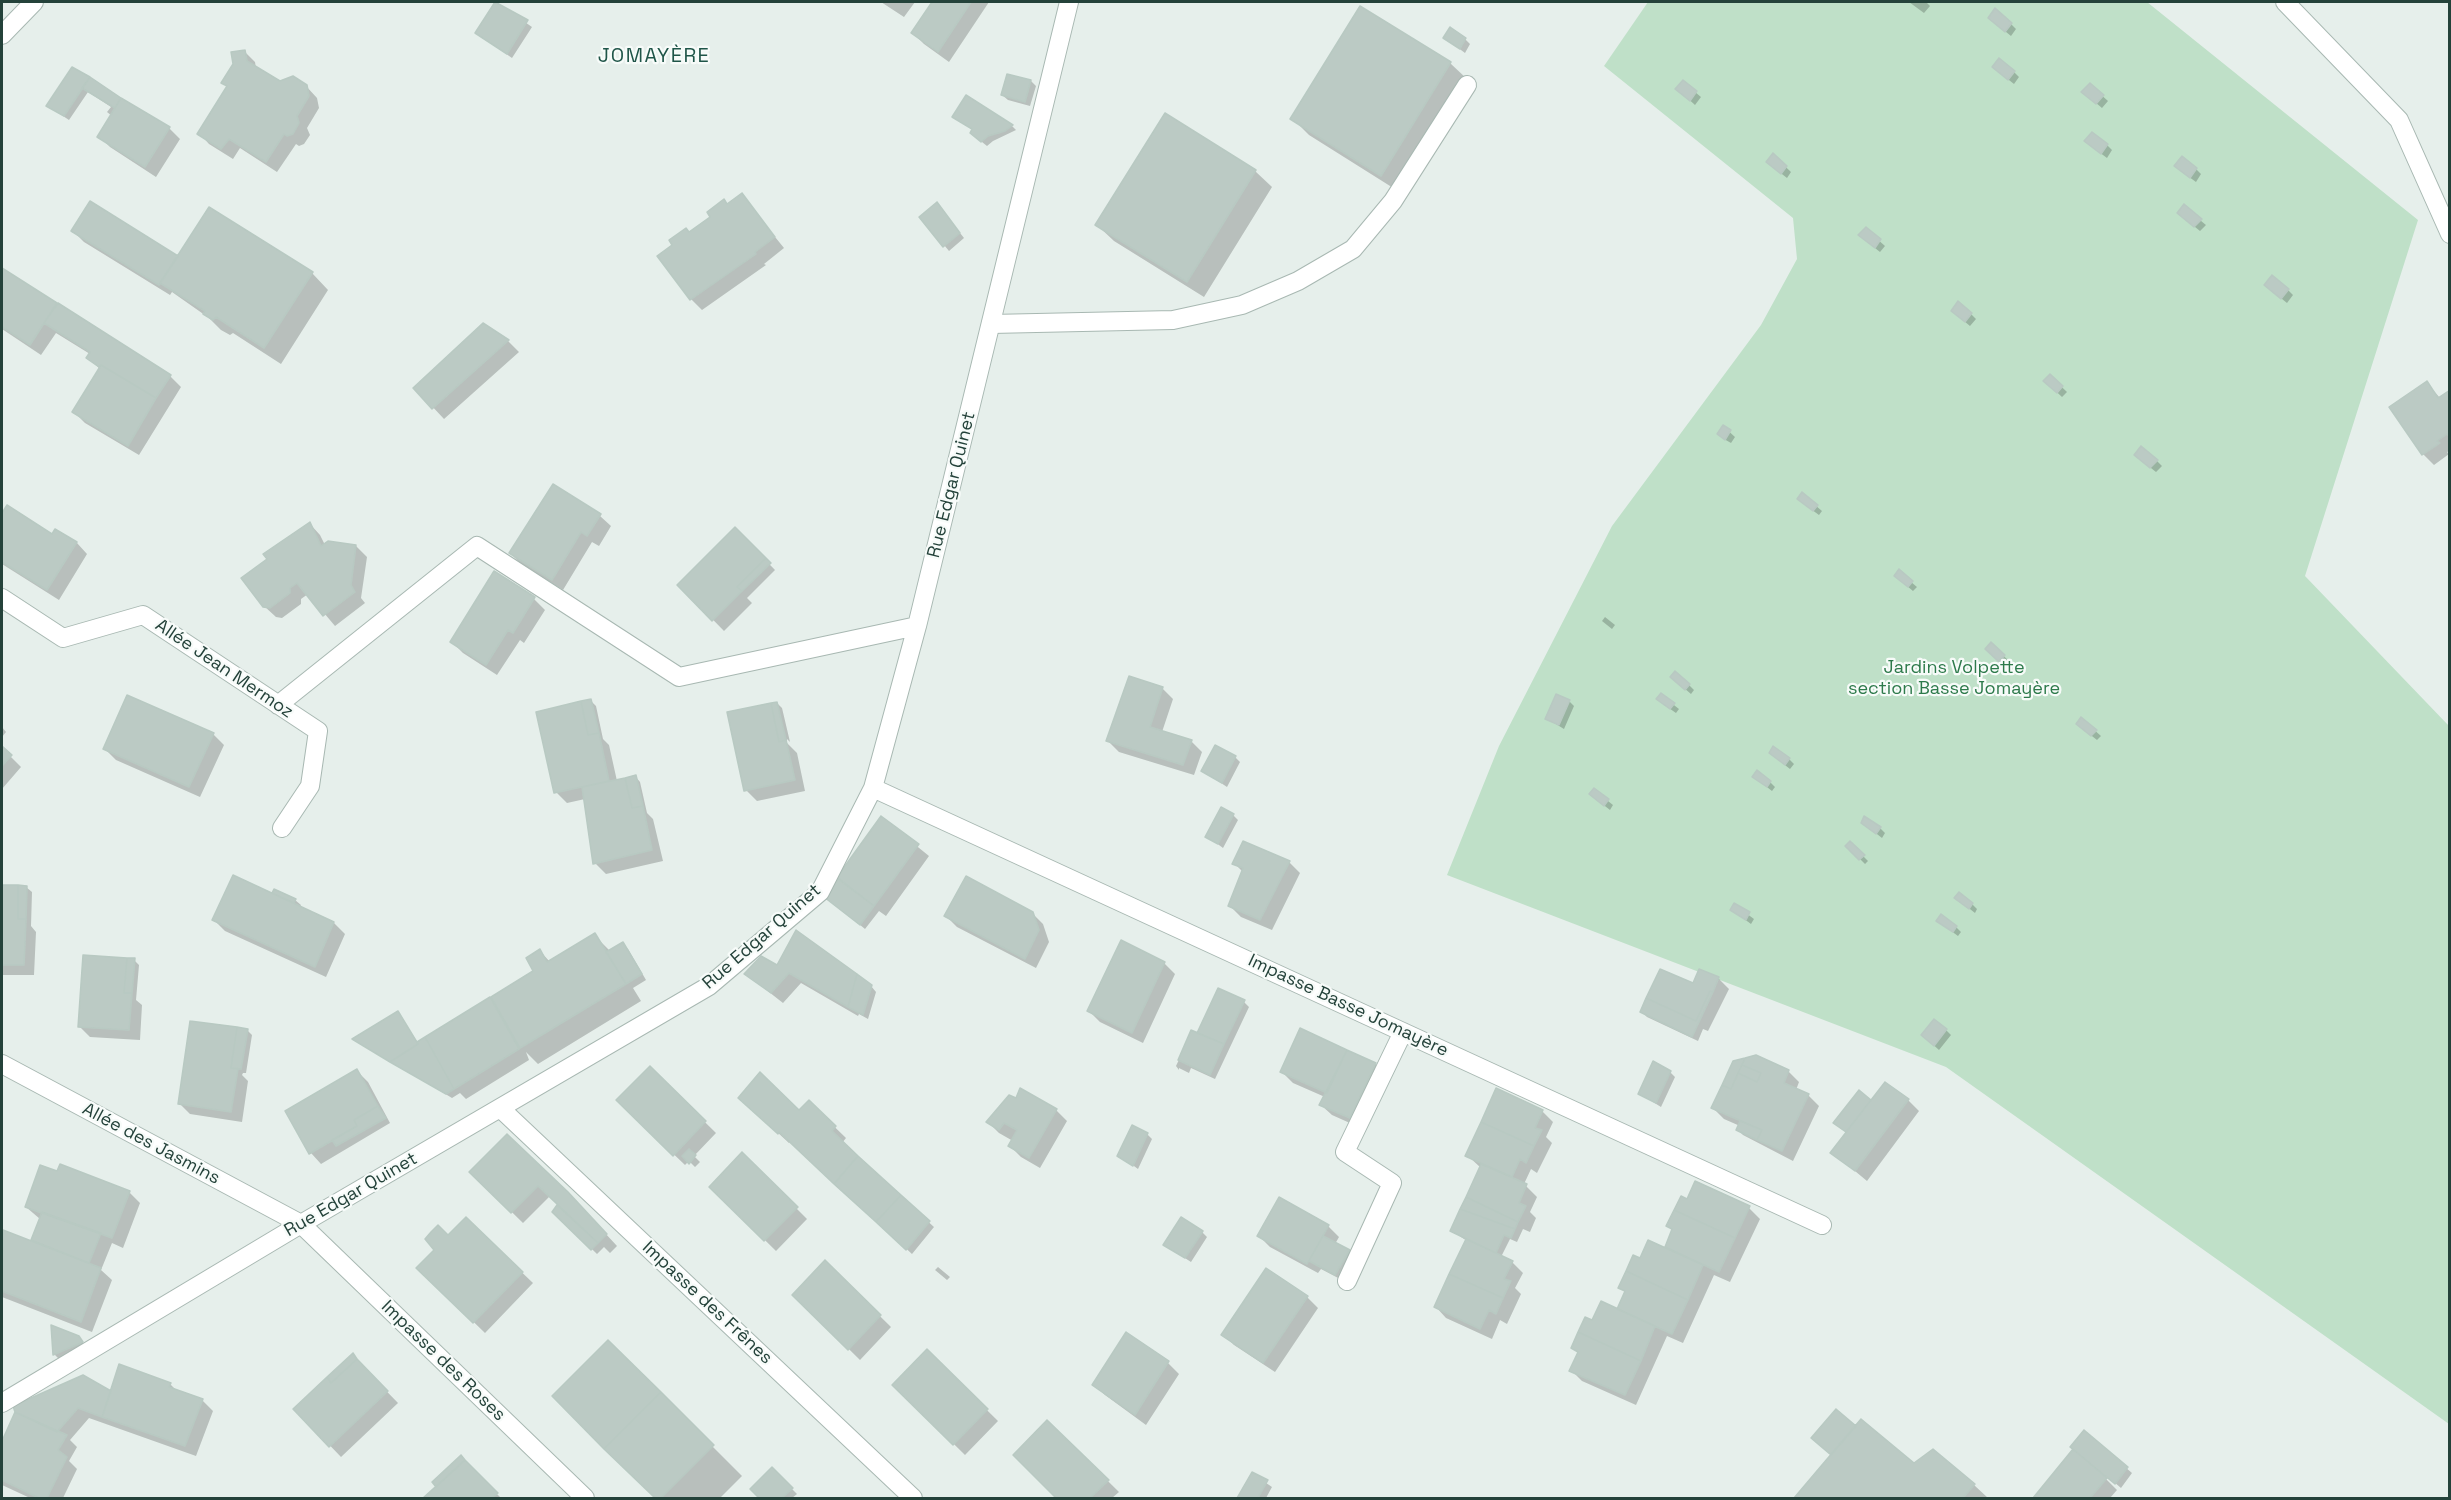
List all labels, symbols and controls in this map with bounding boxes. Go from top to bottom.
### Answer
district label: JOMAYÈRE [598,45,710,69]
street label: Rue Edgar Quinet [923,410,981,560]
street label: Allée Jean Mermoz [151,615,297,723]
park label: Jardins Volpette section Basse Jomayère [1848,657,2060,700]
street label: Rue Edgar Quinet [698,880,826,994]
street label: Impasse Basse Jomayère [1245,950,1451,1062]
street label: Allée des Jasmins [78,1099,224,1189]
street label: Rue Edgar Quinet [281,1148,421,1242]
street label: Impasse des Frênes [637,1237,777,1369]
street label: Impasse des Roses [376,1296,510,1426]

